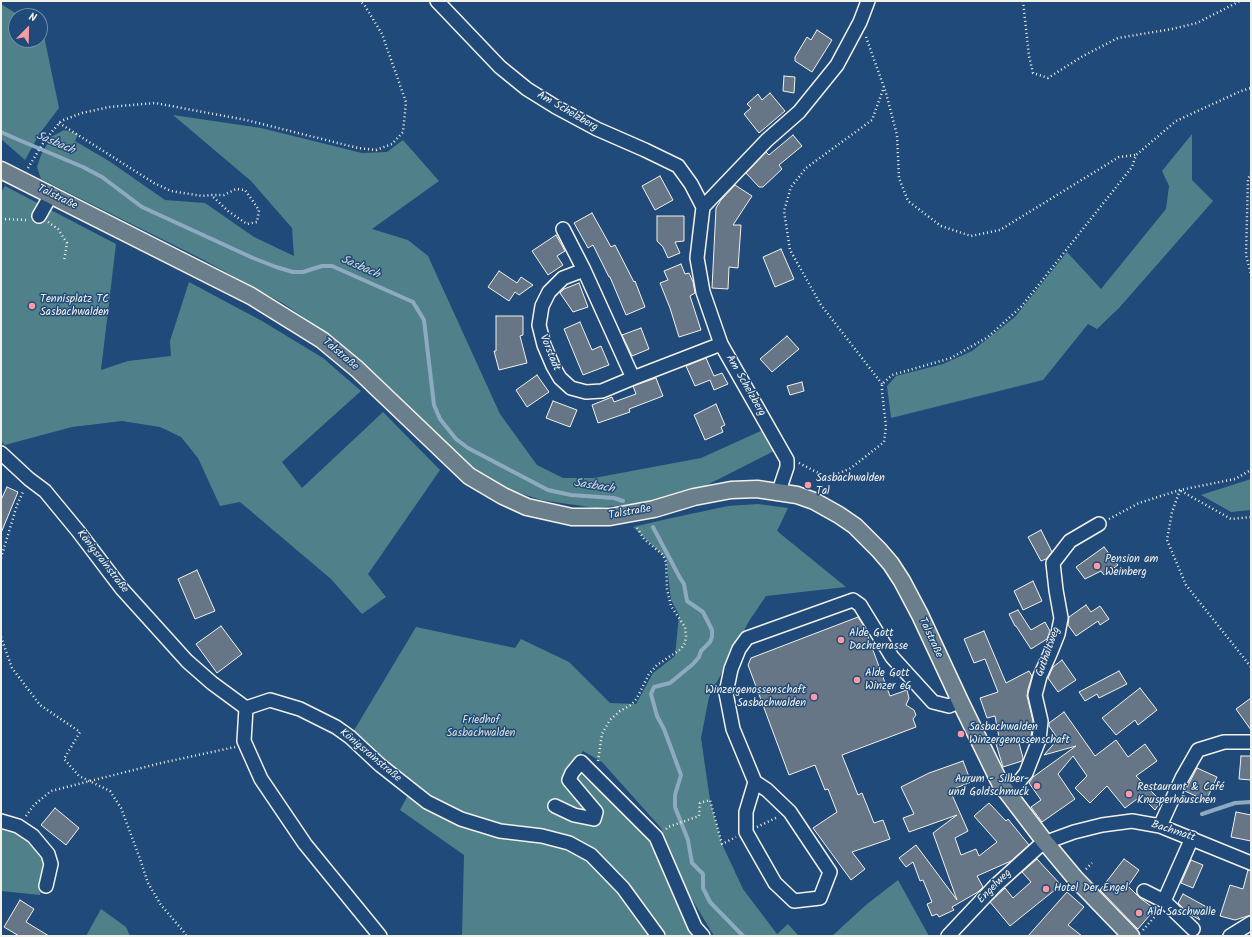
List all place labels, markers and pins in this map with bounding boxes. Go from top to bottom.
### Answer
place label: Tennisplatz TC Sasbachwalden [40,293,109,319]
marker: Tennisplatz TC Sasbachwalden [27,301,37,311]
place label: Sasbachwalden Tal [816,472,885,498]
marker: Sasbachwalden Tal [803,480,813,490]
place label: Pension am Weinberg [1105,553,1158,579]
marker: Pension am Weinberg [1092,561,1102,571]
place label: Alde Gott Dachterrasse [849,627,908,653]
marker: Alde Gott Dachterrasse [836,635,846,645]
place label: Alde Gott Winzer eG [865,667,912,693]
marker: Alde Gott Winzer eG [852,675,862,685]
place label: Winzergenossenschaft Sasbachwalden [705,684,806,710]
marker: Winzergenossenschaft Sasbachwalden [809,692,819,702]
place label: Sasbachwalden Winzergenossenschaft [969,721,1070,747]
marker: Sasbachwalden Winzergenossenschaft [956,729,966,739]
place label: Aurum - Silber- und Goldschmuck [948,773,1029,799]
marker: Aurum - Silber- und Goldschmuck [1032,781,1042,791]
place label: Restaurant & Café Knusperhäuschen [1137,781,1224,807]
marker: Restaurant & Café Knusperhäuschen [1124,789,1134,799]
place label: Hotel Der Engel [1054,882,1128,896]
marker: Hotel Der Engel [1041,884,1051,894]
place label: Ald Saschwalle [1147,906,1216,920]
marker: Ald Saschwalle [1134,908,1144,918]

